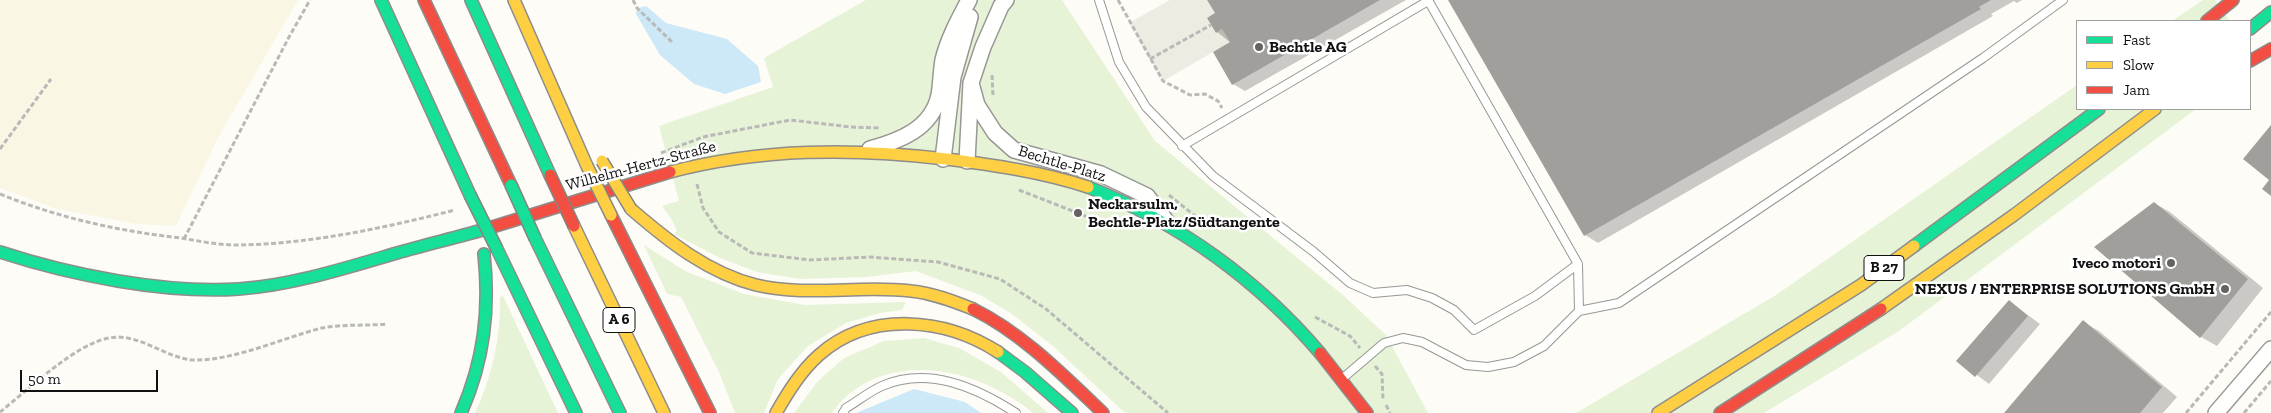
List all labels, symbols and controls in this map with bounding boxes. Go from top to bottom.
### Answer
legend [2076,20,2251,110]
text: Fast [2123,31,2151,49]
place label: Bechtle AG [1269,37,1347,57]
marker: Bechtle AG [1253,41,1265,53]
text: Slow [2123,56,2154,74]
text: Jam [2123,81,2150,99]
street label: Wilhelm-Hertz-Straße [564,137,718,195]
street label: Bechtle-Platz [1016,142,1108,186]
place label: Neckarsulm, Bechtle-Platz/Südtangente [1088,194,1280,232]
marker: Neckarsulm, Bechtle-Platz/Südtangente [1072,207,1084,219]
place label: Iveco motori [2072,253,2161,273]
road number: B 27 [1864,256,1904,280]
marker: Iveco motori [2165,257,2177,269]
place label: NEXUS / ENTERPRISE SOLUTIONS GmbH [1915,279,2215,299]
marker: NEXUS / ENTERPRISE SOLUTIONS GmbH [2219,283,2231,295]
road number: A 6 [603,308,635,332]
scale bar [22,360,160,392]
text: 50 m [28,370,61,388]

